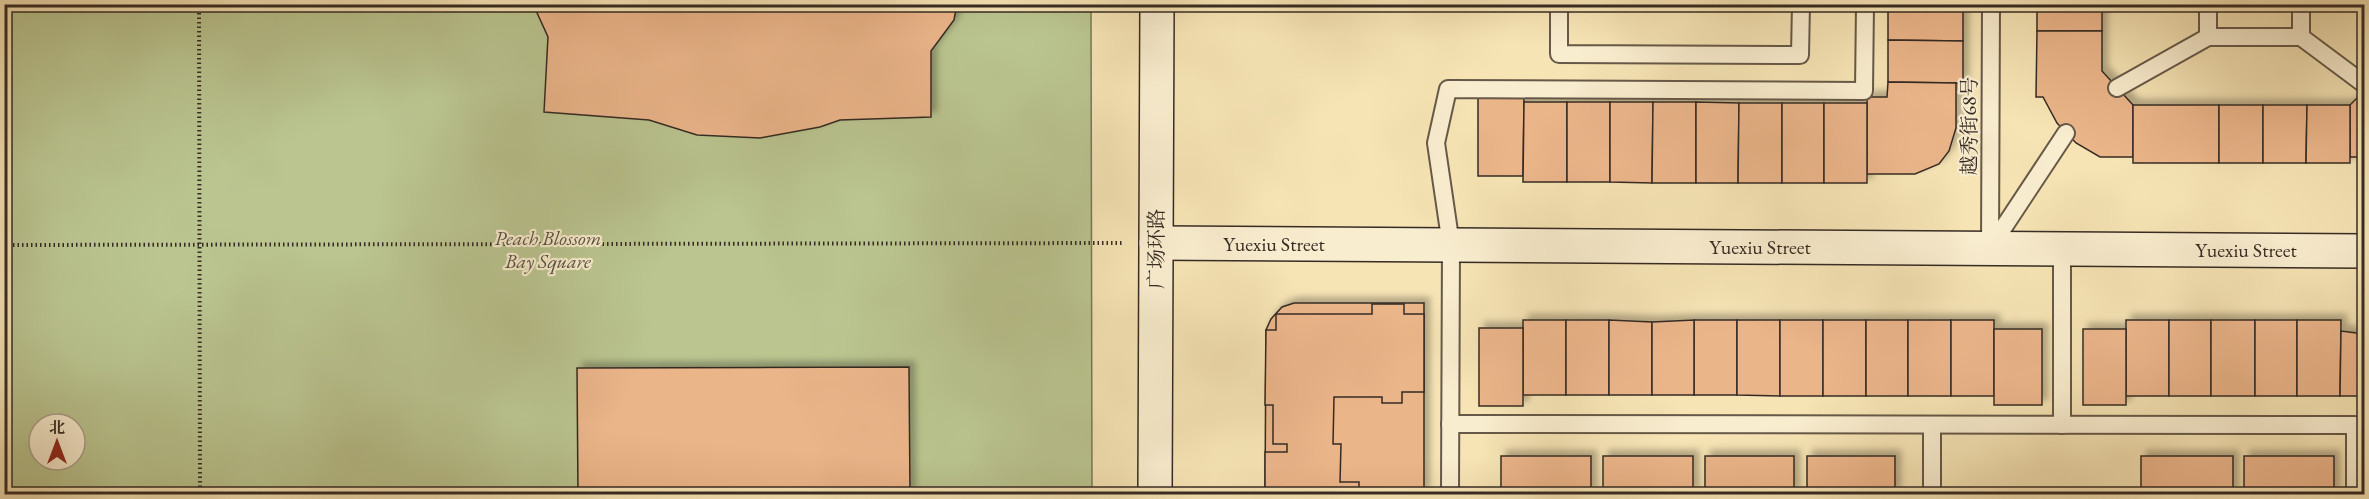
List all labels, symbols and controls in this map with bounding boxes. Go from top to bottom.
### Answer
street label: 越秀街68号 [1956,76,1982,176]
street label: 广场环路 [1143,209,1169,289]
park label: Peach Blossom Bay Square [495,225,601,275]
street label: Yuexiu Street [1223,231,1326,257]
street label: Yuexiu Street [1709,234,1812,260]
street label: Yuexiu Street [2195,237,2298,263]
north arrow [27,412,87,472]
text: 北 [49,417,65,438]

